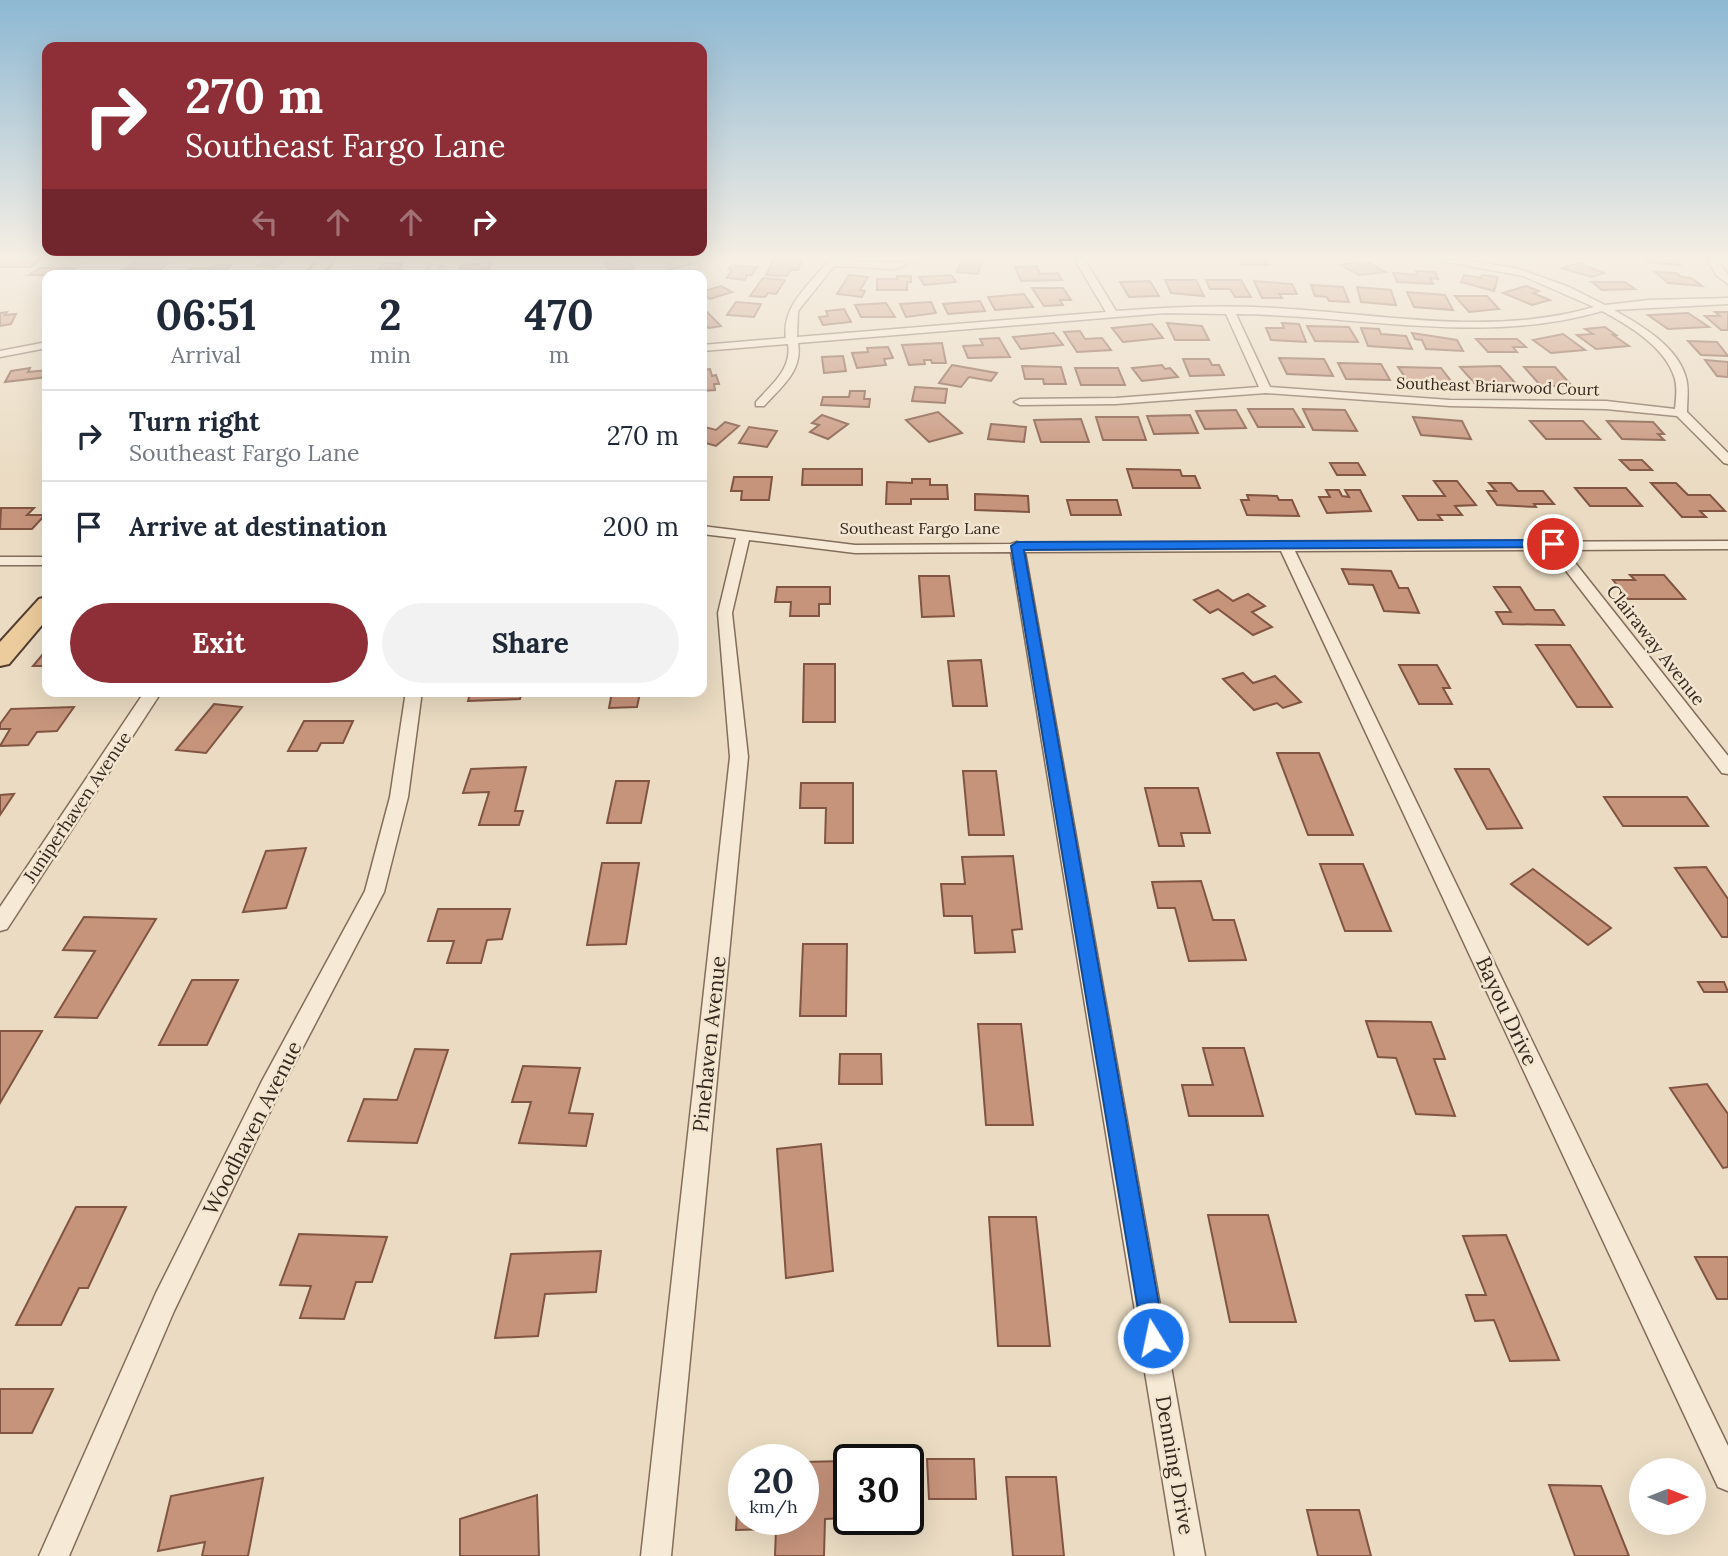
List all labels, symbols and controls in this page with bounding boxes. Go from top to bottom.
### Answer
text: 270 m [185,64,323,126]
icon: right [70,70,161,161]
text: Southeast Fargo Lane [185,125,506,166]
icon: left [246,203,284,241]
icon: ahead [319,203,357,241]
icon: ahead [392,203,430,241]
icon: right [465,203,503,241]
text: 06:51 [155,288,256,342]
text: 2 [379,288,402,342]
text: 470 [524,288,594,342]
text: Arrival [171,340,241,369]
text: min [370,340,411,369]
text: m [549,340,569,369]
street label: Southeast Briarwood Court [1396,372,1601,400]
text: Turn right [129,405,260,438]
icon: right [70,417,108,455]
text: 270 m [607,419,679,452]
text: Southeast Fargo Lane [129,438,359,467]
icon: arrive [70,508,108,546]
text: Arrive at destination [129,510,387,543]
text: 200 m [603,510,679,543]
pin [1523,514,1583,574]
street label: Southeast Fargo Lane [840,518,1000,538]
icon: arrive [1534,525,1572,563]
street label: Clairaway Avenue [1602,580,1711,710]
button: Exit [70,603,368,683]
button: Share [382,603,679,683]
street label: Juniperhaven Avenue [17,727,136,888]
street label: Bayou Drive [1470,952,1544,1070]
street label: Pinehaven Avenue [686,954,732,1134]
street label: Woodhaven Avenue [196,1036,308,1220]
position arrow [1116,1301,1190,1375]
street label: Denning Drive [1149,1393,1201,1537]
speed limit sign: 30 [833,1444,924,1535]
text: 20 [753,1458,794,1503]
north arrow [1629,1458,1706,1535]
map controls [1629,1458,1706,1535]
text: km/h [749,1495,798,1518]

